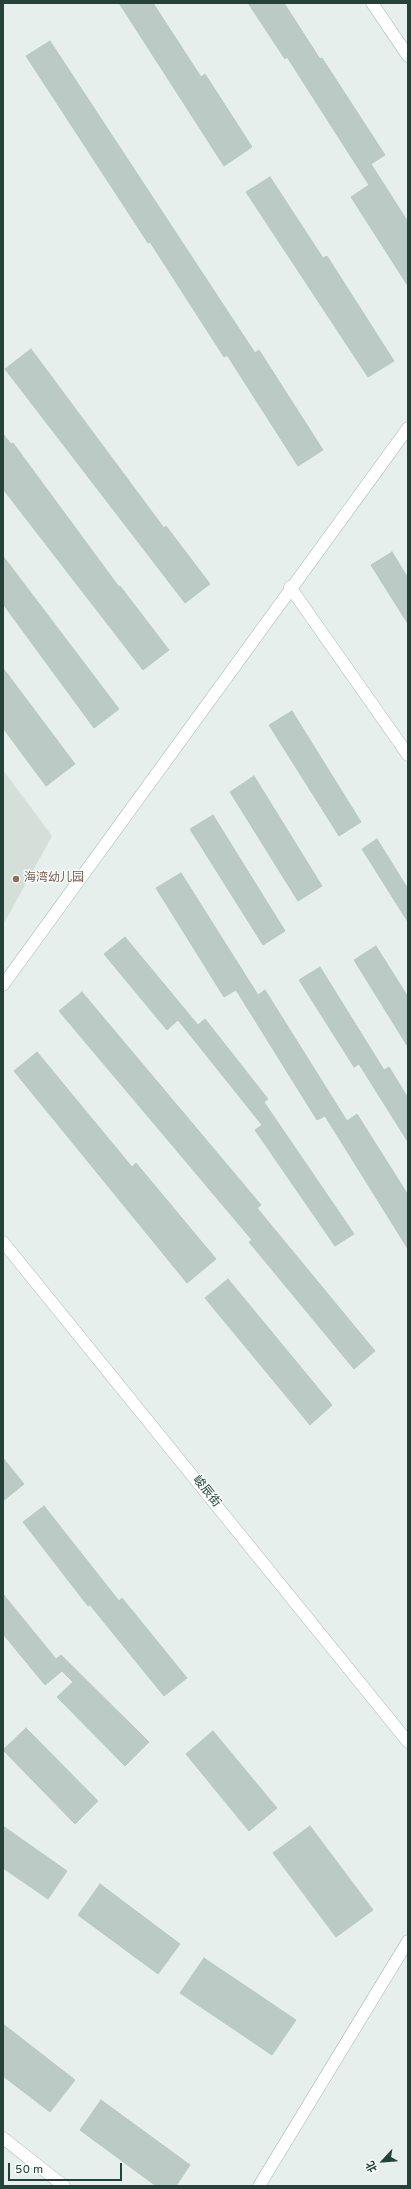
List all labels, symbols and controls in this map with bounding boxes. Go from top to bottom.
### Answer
place label: 海湾幼儿园 [24,872,84,886]
marker: 海湾幼儿园 [11,874,21,884]
street label: 峻辰街 [189,1473,223,1511]
north arrow [363,2141,403,2181]
scale bar [10,2155,124,2181]
text: 北 [364,2158,381,2174]
text: 50 m [15,2162,43,2178]

